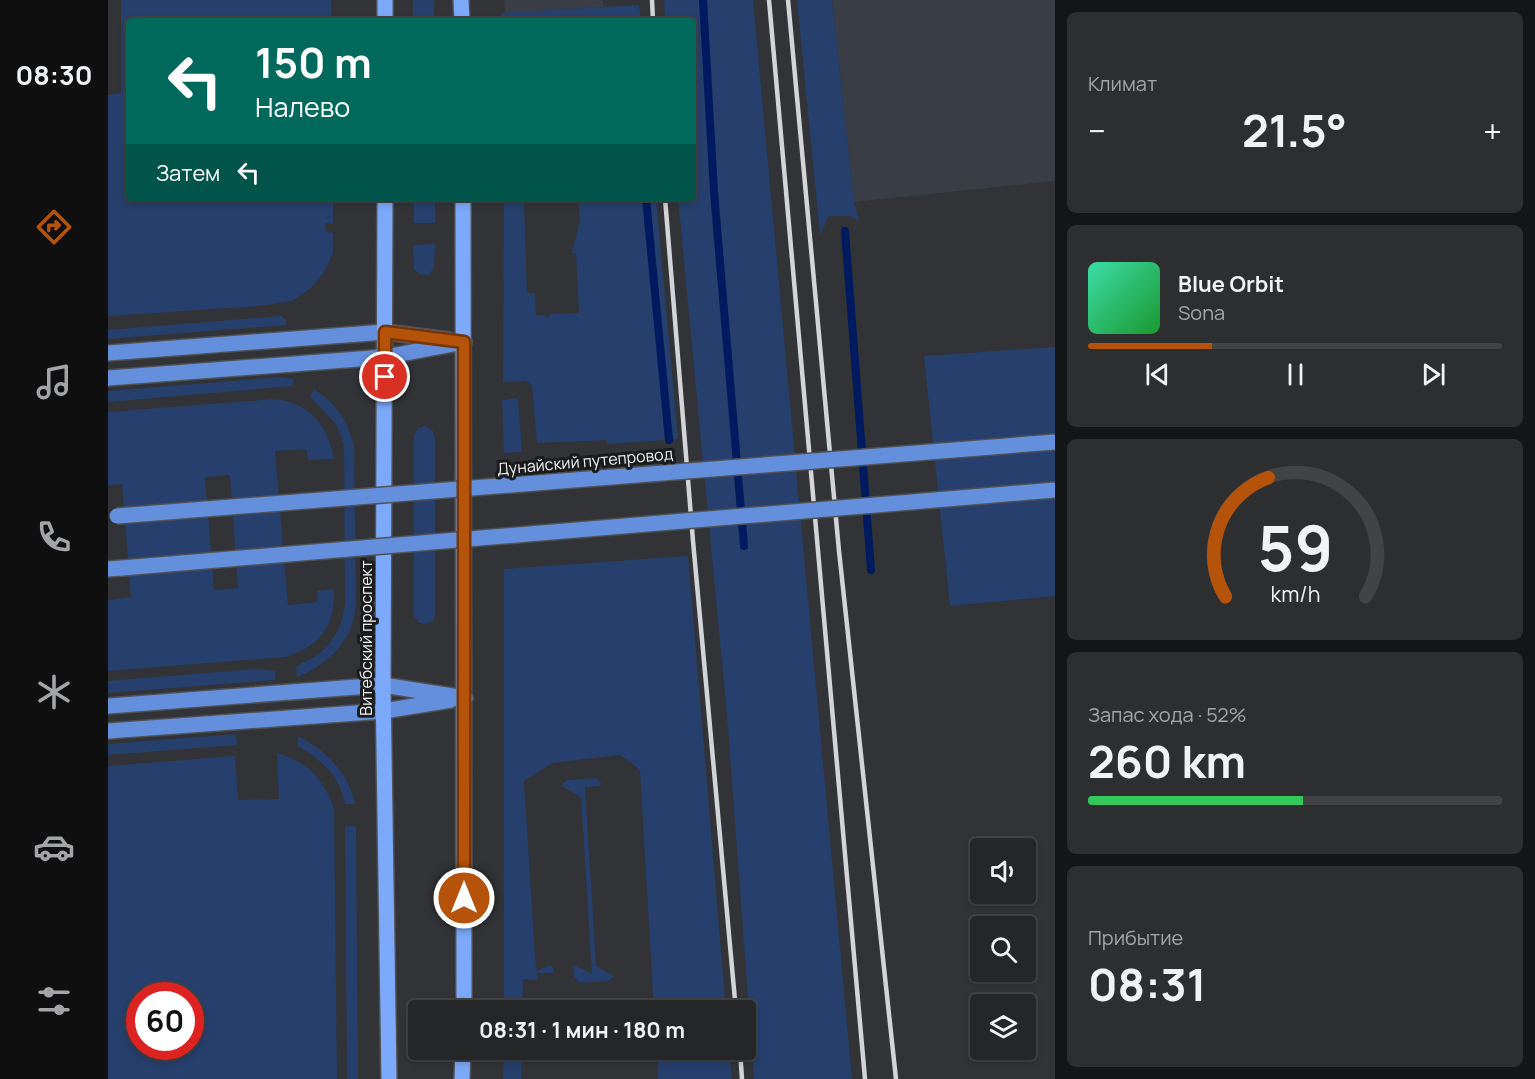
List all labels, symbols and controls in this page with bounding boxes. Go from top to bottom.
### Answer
text: 150 m [255,33,372,91]
icon: left [156,42,234,120]
text: 08:30 [15,56,93,93]
text: Климат [1088,70,1157,97]
text: Налево [255,88,350,125]
text: 21.5° [1242,99,1347,161]
text: − [1088,108,1106,153]
text: + [1483,108,1502,153]
icon: left [232,156,265,189]
text: Затем [156,158,220,188]
icon: directions [33,206,75,248]
text: Blue Orbit [1178,269,1284,299]
text: Sona [1178,299,1225,326]
pin [359,351,410,402]
icon: previous [1141,358,1174,391]
icon: pause [1279,358,1312,391]
icon: next [1417,358,1450,391]
icon: arrive [368,360,401,393]
icon: music [33,361,75,403]
street label: Дунайский путепровод [496,442,674,480]
text: 59 [1257,504,1333,590]
icon: phone [33,516,75,558]
street label: Витебский проспект [355,560,377,716]
text: km/h [1270,579,1320,608]
icon: climate [33,671,75,713]
text: Запас хода · 52% [1088,701,1247,728]
text: 260 km [1088,730,1246,792]
icon: car [33,826,75,868]
map controls [970,838,1036,1060]
button: sound [970,838,1036,904]
position arrow [432,866,496,930]
button: search [970,916,1036,982]
text: Прибытие [1088,924,1183,951]
text: 08:31 [1088,953,1206,1015]
icon: filters [33,980,75,1022]
speed limit sign: 60 [126,982,204,1060]
button: layers [970,994,1036,1060]
text: 08:31 · 1 мин · 180 m [479,1015,685,1045]

